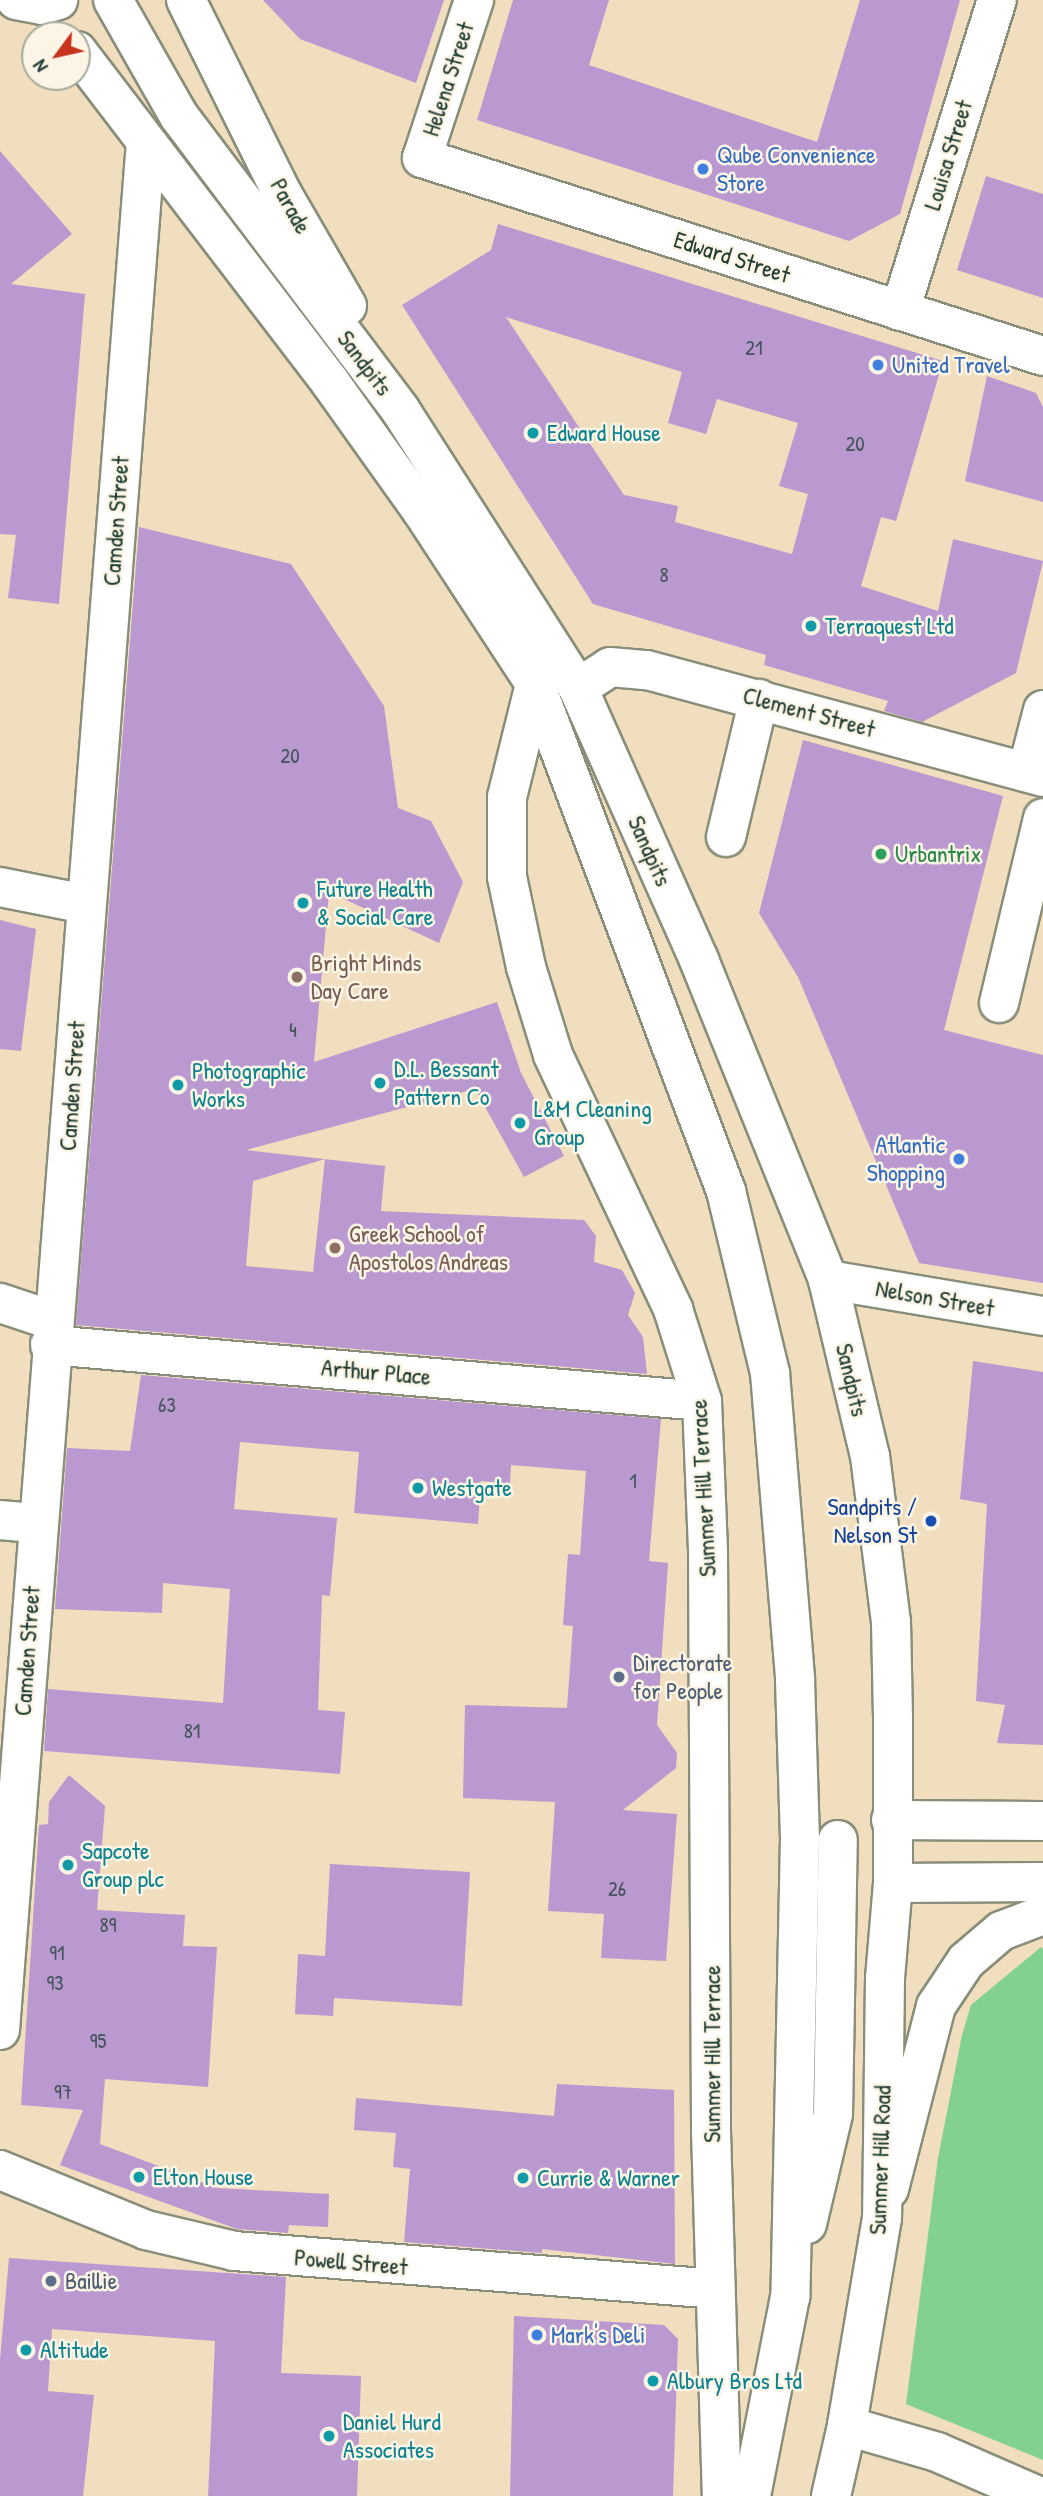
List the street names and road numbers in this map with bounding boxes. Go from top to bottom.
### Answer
street label: Helena Street [416,18,480,140]
street label: Louisa Street [918,96,978,214]
street label: Parade [264,173,318,239]
street label: Edward Street [670,225,794,289]
street label: Sandpits [331,325,399,401]
street label: Camden Street [97,455,135,587]
street label: Clement Street [740,681,878,743]
street label: Sandpits [622,811,678,891]
street label: Camden Street [53,1020,91,1152]
street label: Nelson Street [873,1273,997,1323]
street label: Sandpits [830,1341,874,1419]
street label: Arthur Place [320,1353,432,1391]
street label: Summer Hill Terrace [684,1399,722,1577]
street label: Camden Street [8,1585,46,1717]
street label: Summer Hill Terrace [698,1965,726,2143]
street label: Summer Hill Road [863,2085,897,2235]
street label: Powell Street [293,2243,409,2281]

